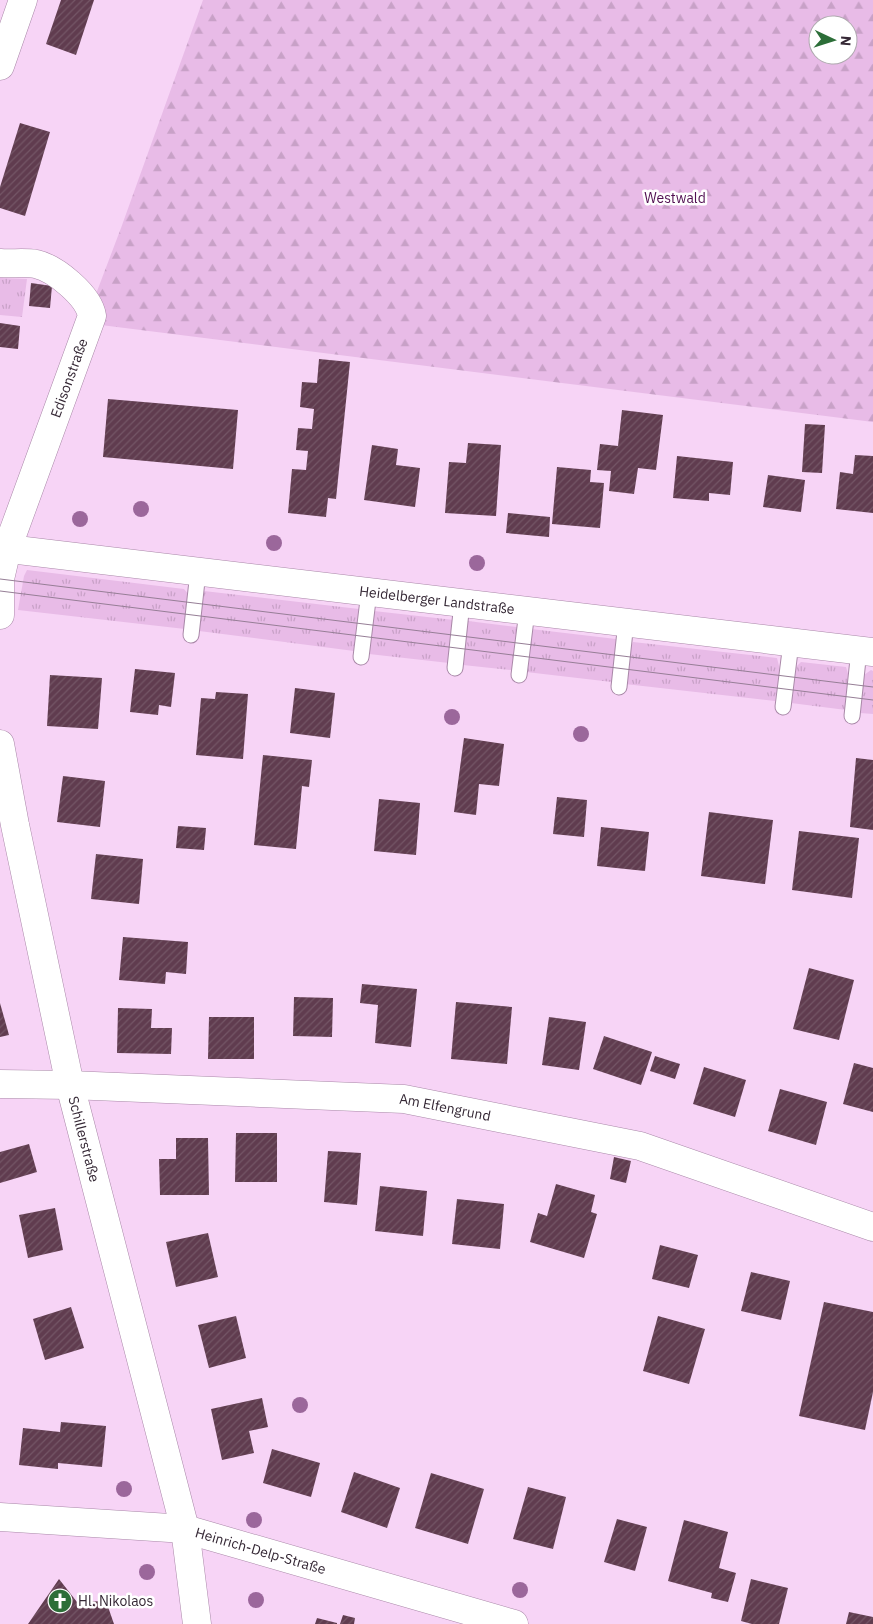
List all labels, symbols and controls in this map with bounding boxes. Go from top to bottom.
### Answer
north arrow [808,15,858,65]
text: N [837,35,855,47]
park label: Westwald [644,189,706,207]
street label: Edisonstraße [46,336,92,420]
street label: Heidelberger Landstraße [358,582,516,618]
street label: Am Elfengrund [399,1090,492,1125]
street label: Schillerstraße [64,1094,104,1184]
street label: Heinrich-Delp-Straße [193,1523,328,1578]
church icon: Hl. Nikolaos [47,1588,73,1614]
place label: Hl. Nikolaos [78,1592,153,1610]

